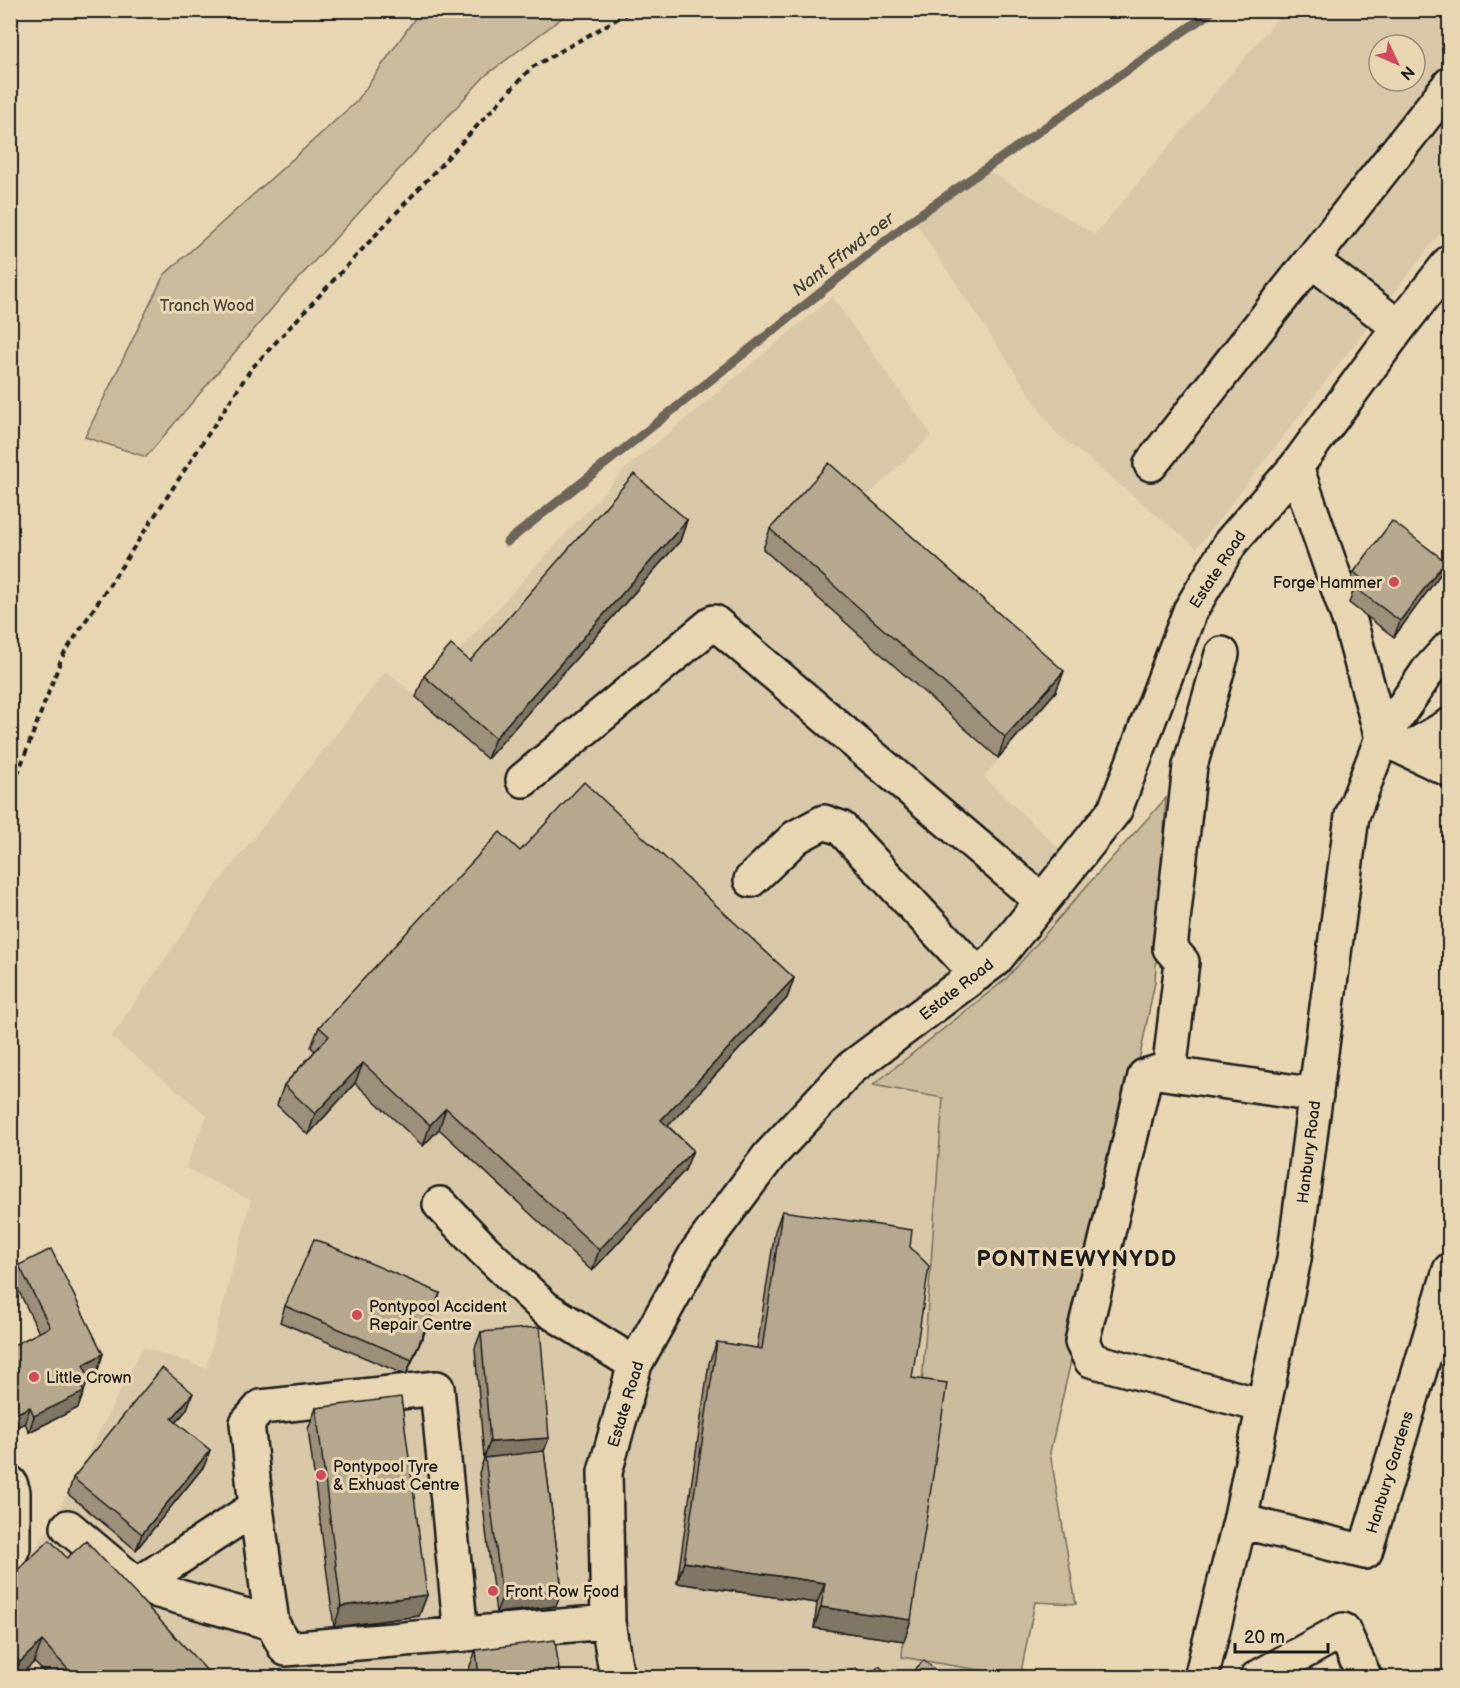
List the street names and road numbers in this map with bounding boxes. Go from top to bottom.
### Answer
street label: Estate Road [1186,527,1250,612]
street label: Estate Road [916,955,998,1025]
street label: Hanbury Road [1294,1100,1325,1205]
street label: Estate Road [604,1359,649,1450]
street label: Hanbury Gardens [1363,1409,1418,1536]

